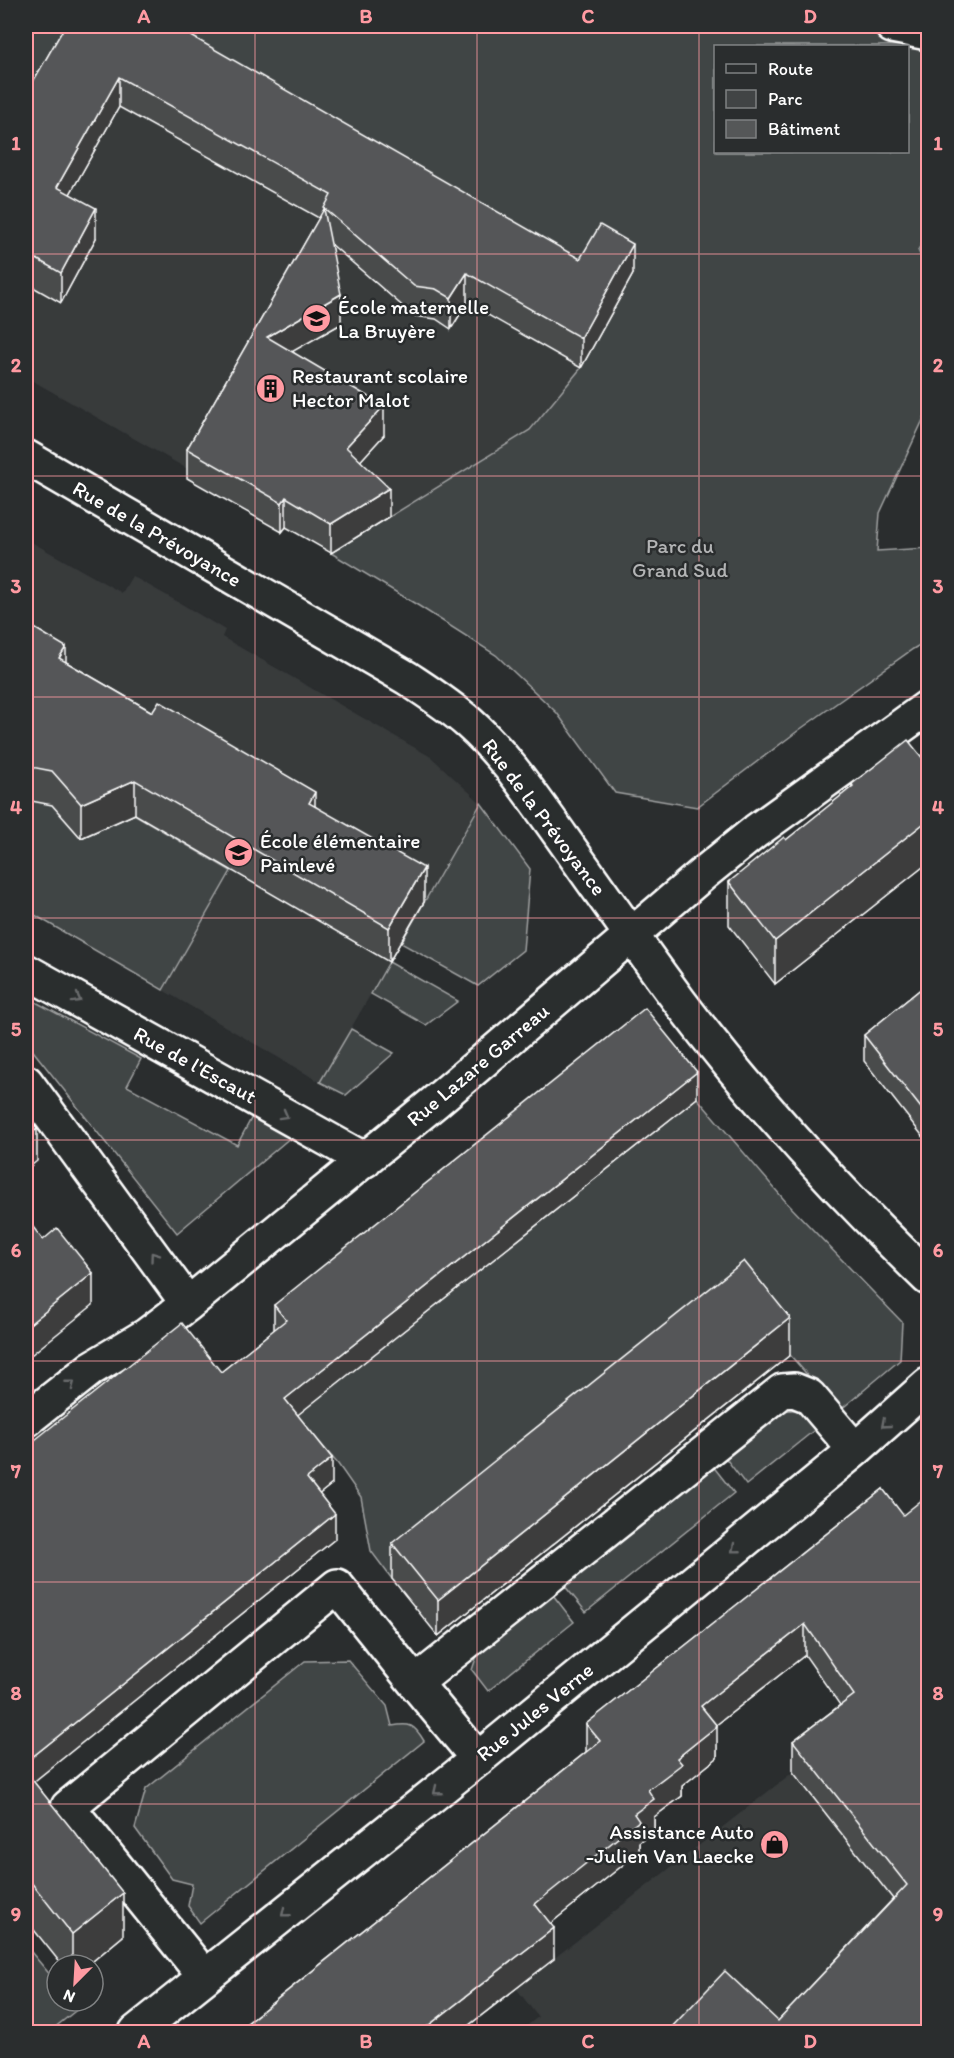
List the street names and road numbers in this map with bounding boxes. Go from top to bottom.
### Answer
street label: Rue de la Prévoyance [69,475,246,592]
street label: Rue de la Prévoyance [477,733,612,900]
street label: Rue Lazare Garreau [402,998,554,1131]
street label: Rue de l'Escaut [130,1021,261,1109]
street label: Rue Jules Verne [471,1657,598,1766]

